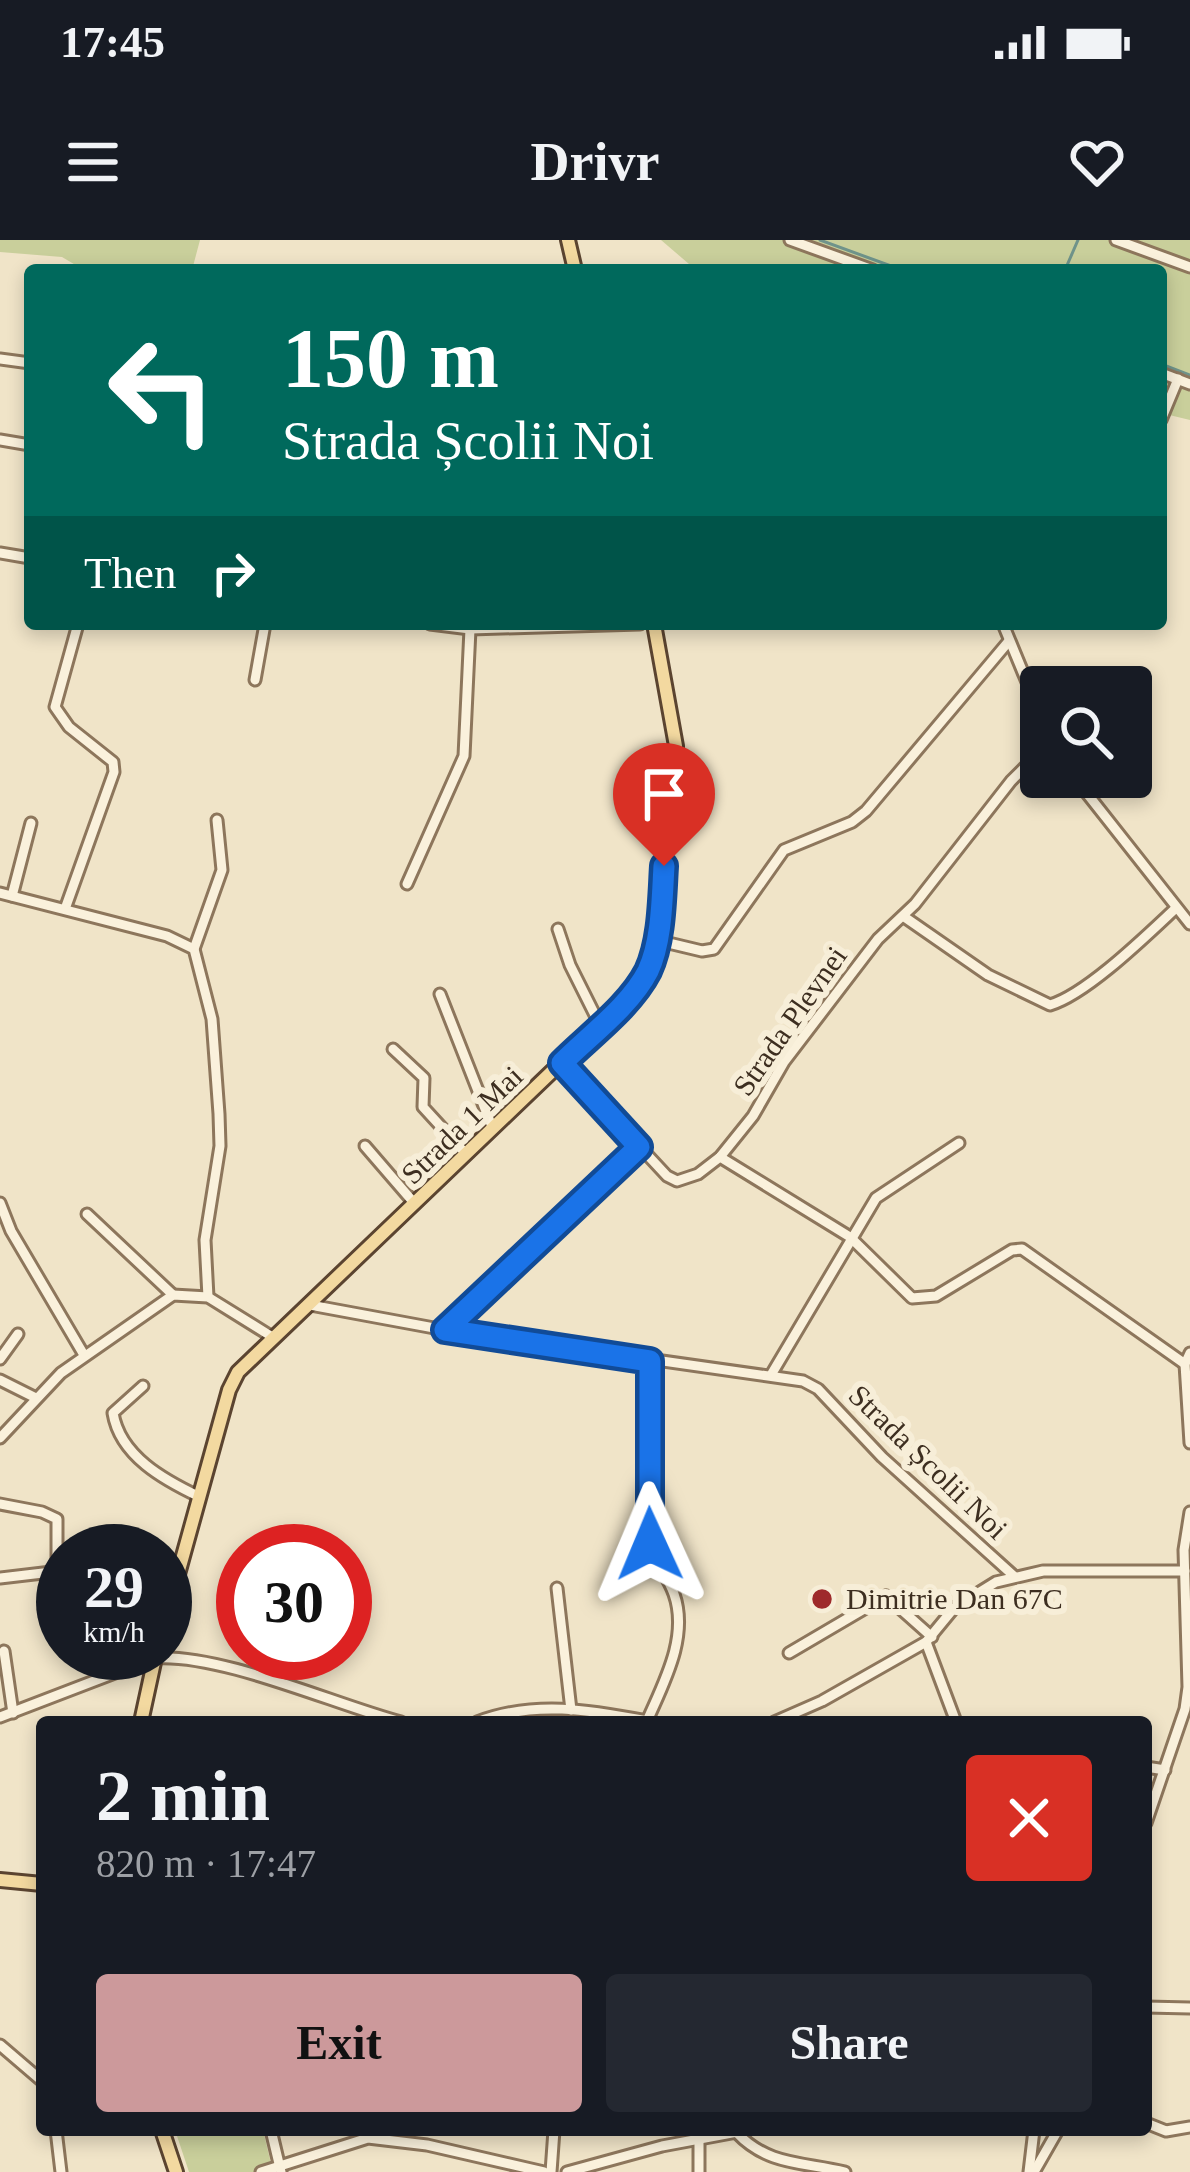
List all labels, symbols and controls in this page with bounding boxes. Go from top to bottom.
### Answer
text: 17:45 [60,17,165,67]
icon: menu [60,129,126,195]
icon: heart [1064,129,1130,195]
text: Drivr [531,132,659,192]
icon: left [84,312,240,468]
text: 150 m [282,312,499,405]
text: Strada Școlii Noi [282,411,654,471]
icon: right [200,540,266,606]
text: Then [84,548,176,598]
map controls [1020,666,1152,798]
button: search [1020,666,1152,798]
pin [613,743,715,866]
icon: arrive [631,761,697,827]
street label: Strada Plevnei [726,940,853,1102]
street label: Strada 1 Mai [394,1059,529,1190]
street label: Strada Școlii Noi [843,1378,1014,1545]
position arrow [587,1481,713,1607]
speed limit sign: 30 [216,1524,372,1680]
text: 29 [84,1554,144,1620]
place label: Dimitrie Dan 67C [846,1582,1063,1615]
marker: Dimitrie Dan 67C [809,1586,835,1612]
text: km/h [83,1615,145,1648]
button: close [966,1755,1092,1881]
text: 2 min [96,1756,270,1836]
text: 820 m · 17:47 [96,1842,316,1885]
button: Exit [96,1974,582,2112]
button: Share [606,1974,1092,2112]

